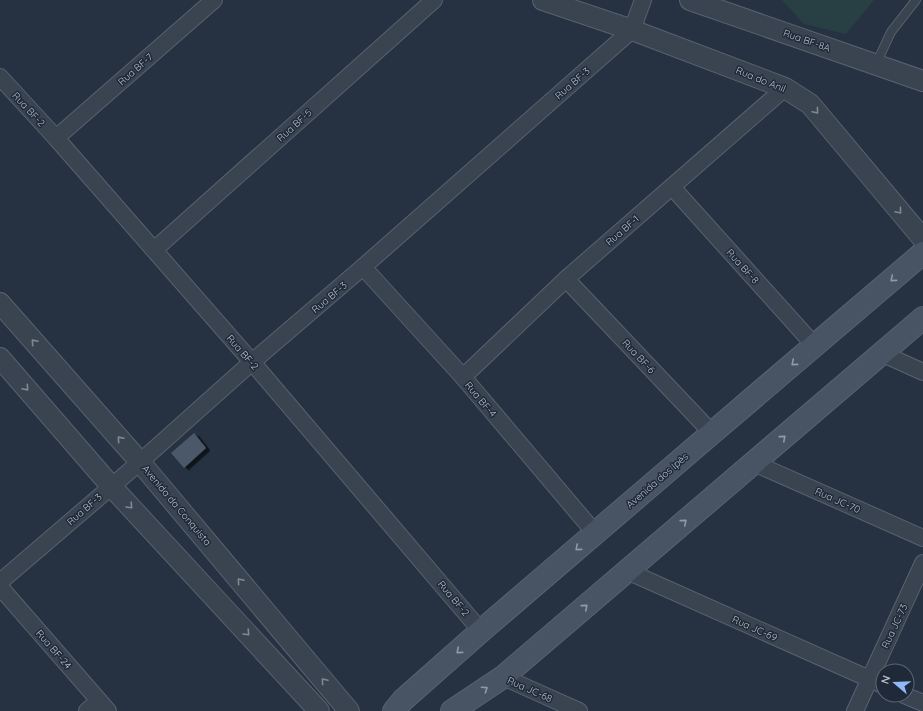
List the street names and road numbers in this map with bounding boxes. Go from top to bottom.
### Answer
street label: Rua BF-8A [782,26,833,55]
street label: Rua BF-7 [115,51,156,88]
street label: Rua do Anil [734,64,788,95]
street label: Rua BF-3 [552,65,593,102]
street label: Rua BF-2 [9,89,48,130]
street label: Rua BF-5 [274,106,315,144]
street label: Rua BF-1 [603,212,642,249]
street label: Rua BF-8 [724,246,762,286]
street label: Rua BF-3 [309,279,350,316]
street label: Rua BF-2 [224,332,262,373]
street label: Rua BF-6 [619,336,658,377]
street label: Rua BF-4 [462,379,499,420]
street label: Avenida dos Ipês [624,450,691,511]
street label: Avenida da Conquista [139,462,214,548]
street label: Rua JC-70 [813,485,863,516]
street label: Rua BF-3 [64,491,105,528]
street label: Rua BF-2 [435,578,473,619]
street label: Rua JC-73 [879,602,910,651]
street label: Rua JC-69 [730,613,780,644]
street label: Rua BF-24 [33,627,74,672]
street label: Rua JC-68 [505,674,554,705]

